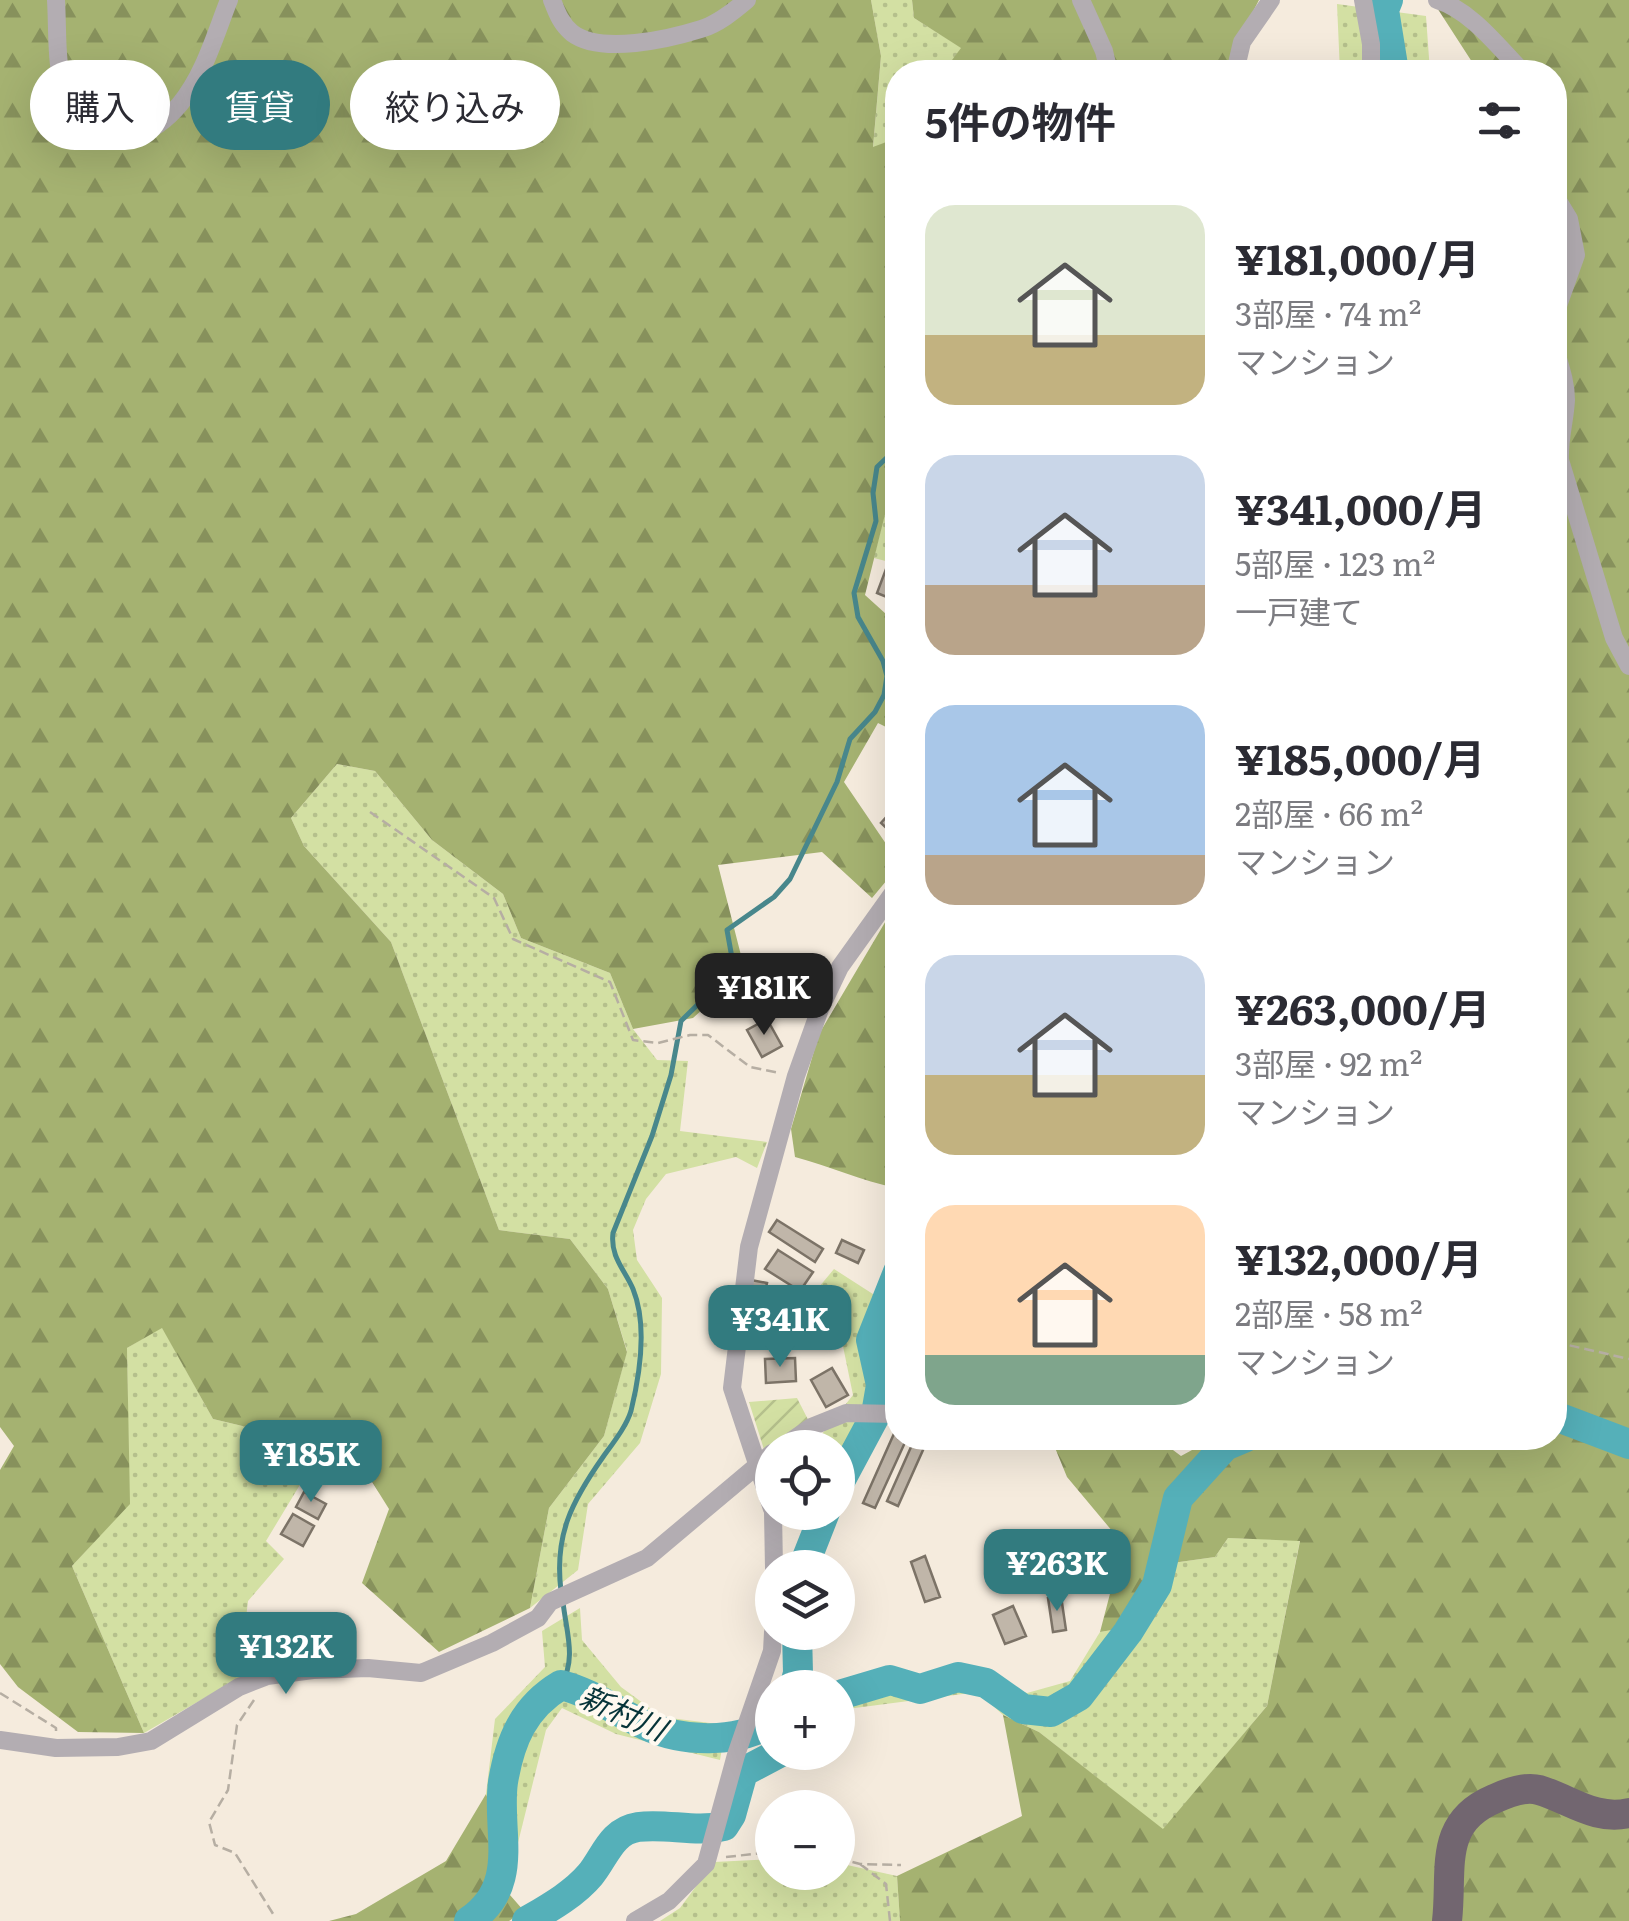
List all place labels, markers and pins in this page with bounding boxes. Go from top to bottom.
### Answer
pin: ¥181K [694,953,834,1038]
pin: ¥341K [710,1285,850,1370]
pin: ¥185K [241,1420,381,1505]
pin: ¥263K [987,1529,1127,1614]
pin: ¥132K [216,1612,356,1697]

